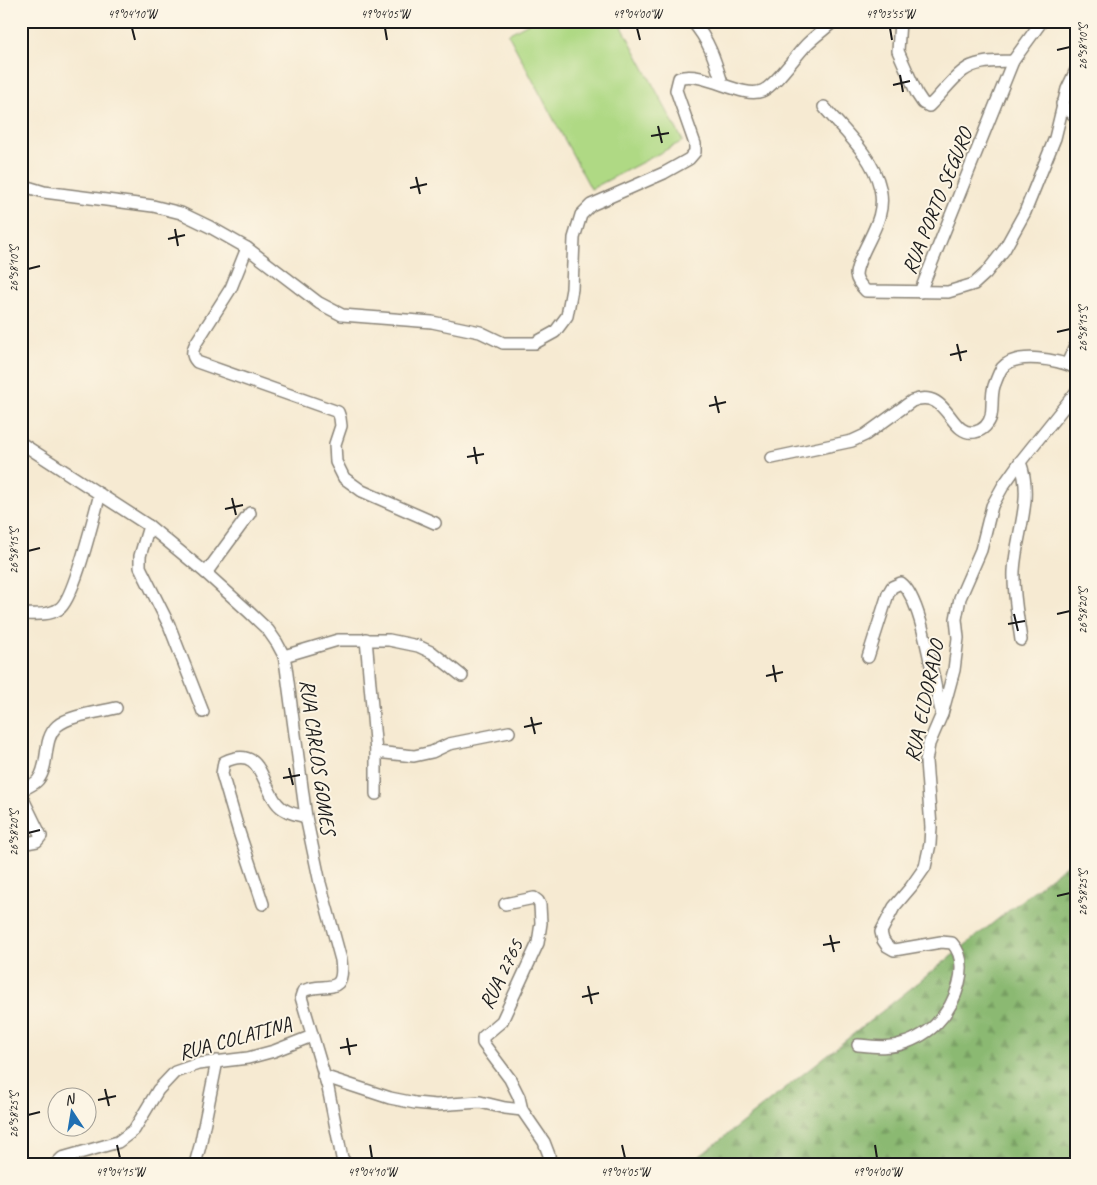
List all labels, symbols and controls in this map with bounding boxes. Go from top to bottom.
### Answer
text: 49°04'10"W [108,6,159,22]
text: 49°04'05"W [361,6,412,22]
text: 49°04'00"W [613,6,664,22]
text: 49°03'55"W [866,6,917,22]
text: 26°58'10"S [1075,22,1091,70]
street label: RUA PORTO SEGURO [896,122,979,278]
text: 26°58'10"S [6,244,22,292]
text: 26°58'15"S [1075,304,1091,352]
text: 26°58'15"S [6,526,22,574]
text: 26°58'20"S [1075,586,1091,634]
street label: RUA ELDORADO [898,635,950,764]
street label: RUA CARLOS GOMES [294,678,342,839]
text: 26°58'20"S [6,808,22,856]
text: 26°58'25"S [1075,868,1091,916]
street label: RUA 2765 [473,933,530,1013]
street label: RUA COLATINA [176,1010,295,1066]
north arrow [48,1088,98,1138]
text: 26°58'25"S [6,1090,22,1138]
text: N [63,1090,78,1109]
text: 49°04'15"W [96,1164,147,1180]
text: 49°04'10"W [348,1164,399,1180]
text: 49°04'05"W [601,1164,652,1180]
text: 49°04'00"W [853,1164,904,1180]

